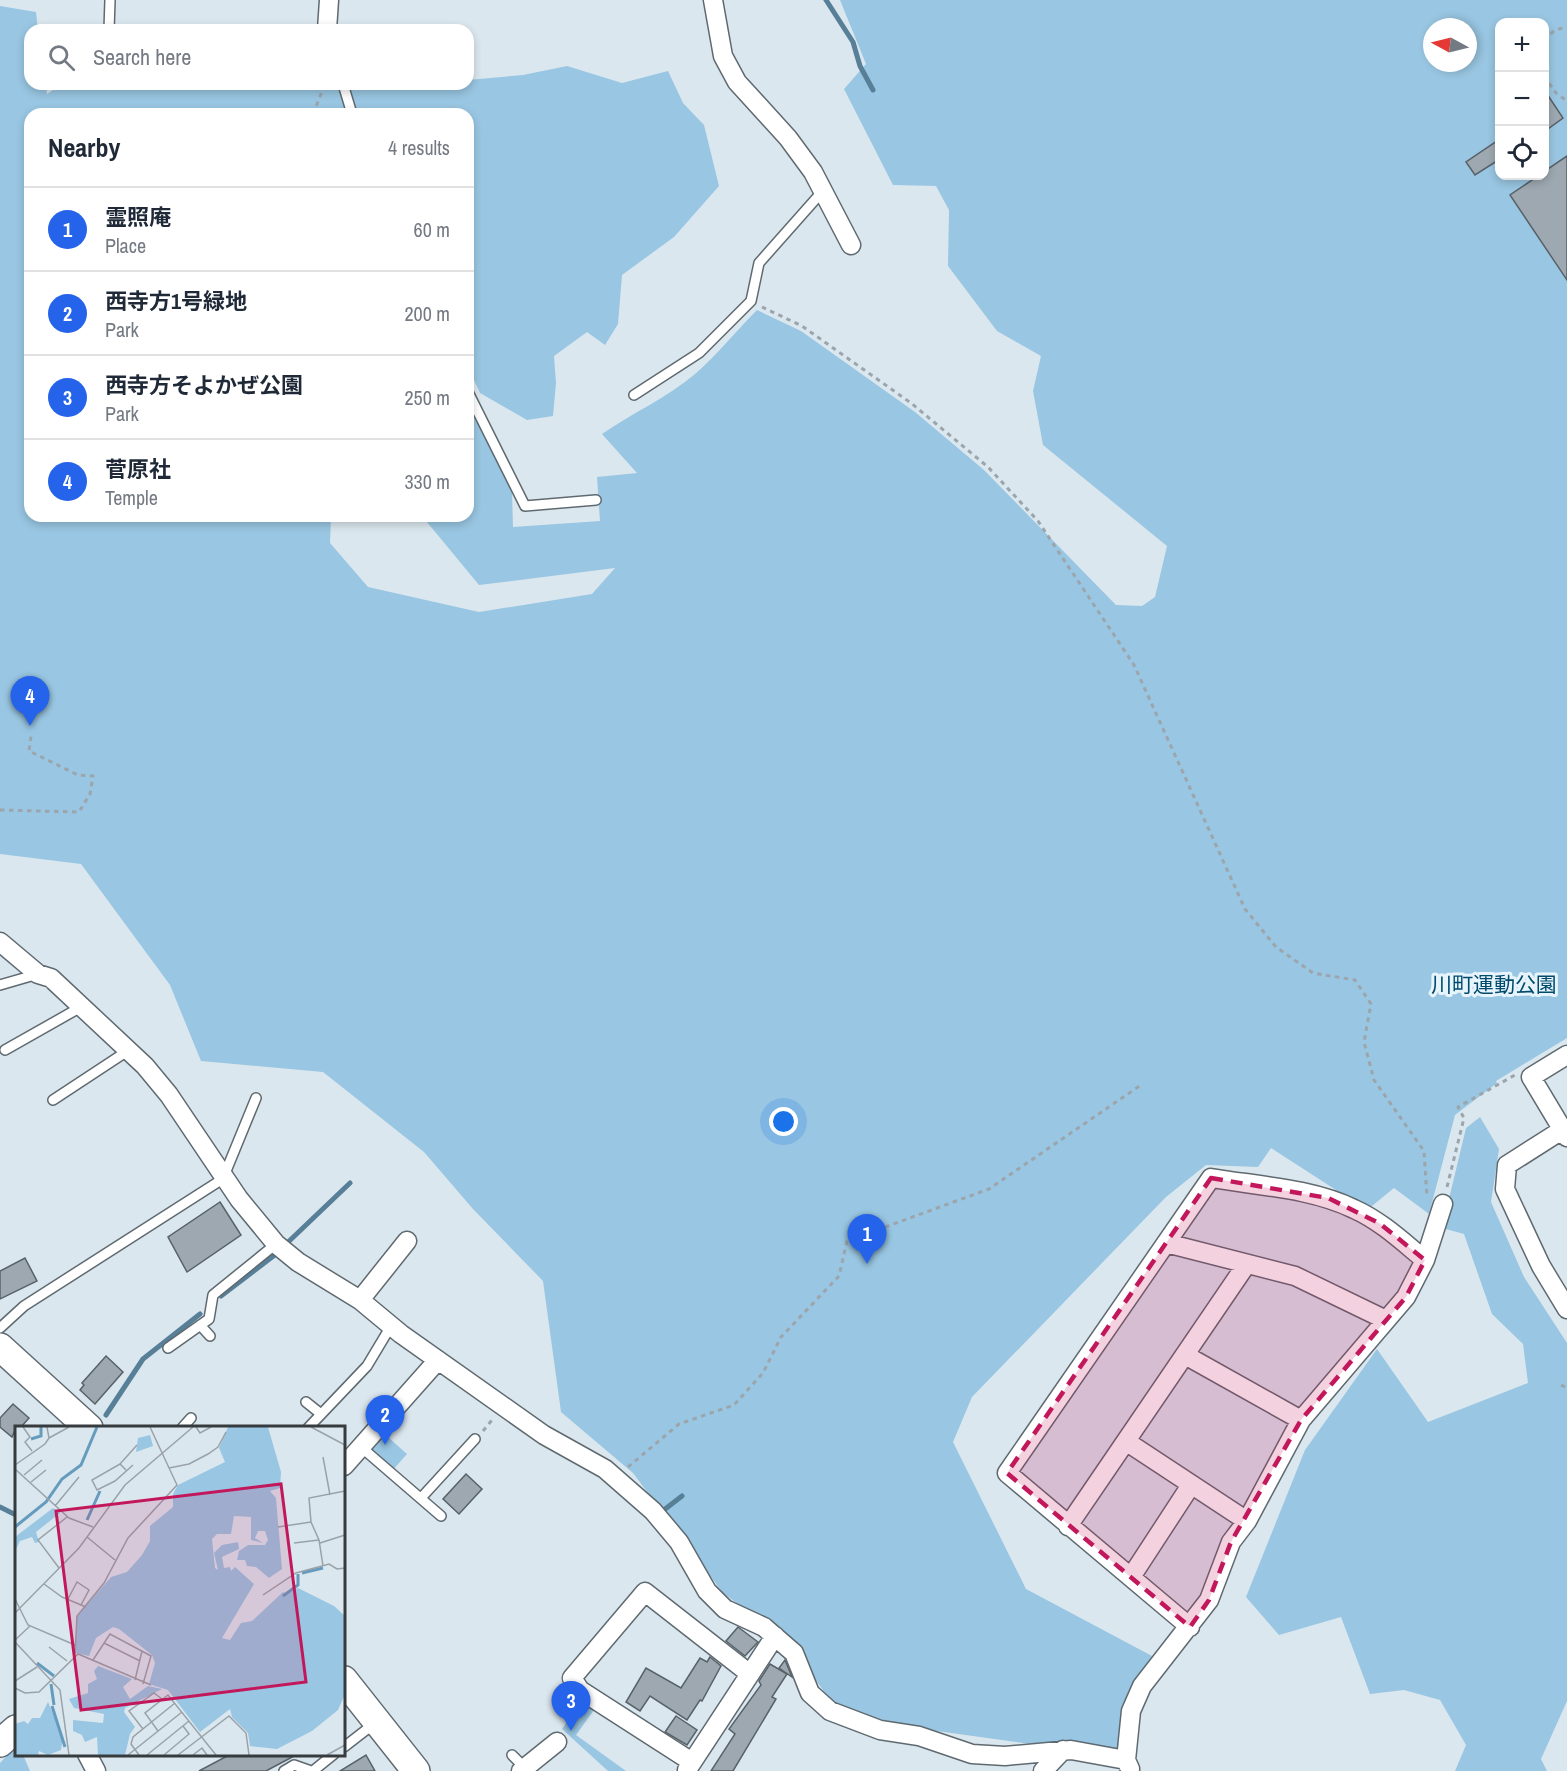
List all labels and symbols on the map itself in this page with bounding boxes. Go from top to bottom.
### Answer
north arrow [1423,18,1477,72]
pin: 4 [10,676,50,726]
park label: 川町運動公園 [1431,970,1557,999]
your location [769,1107,798,1136]
pin: 1 [848,1214,886,1264]
pin: 2 [366,1396,404,1445]
inset map [15,1426,345,1756]
pin: 3 [552,1682,590,1731]

